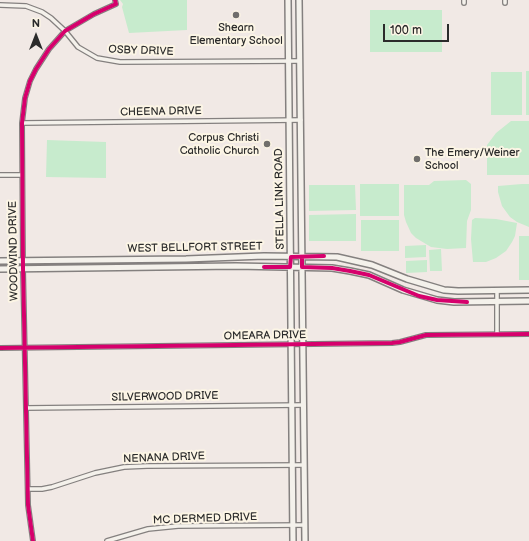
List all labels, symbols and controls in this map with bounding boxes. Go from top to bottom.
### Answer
marker: Shearn Elementary School [231,10,241,20]
north arrow [16,16,56,56]
scale bar [385,16,451,42]
text: N [32,17,40,30]
place label: Shearn Elementary School [189,21,283,47]
text: 100 m [390,23,422,38]
street label: OSBY DRIVE [108,43,174,59]
street label: CHEENA DRIVE [120,105,202,119]
place label: Corpus Christi Catholic Church [180,131,259,157]
marker: Corpus Christi Catholic Church [262,139,272,149]
place label: The Emery/Weiner School [425,146,519,172]
street label: STELLA LINK ROAD [273,148,287,250]
marker: The Emery/Weiner School [412,154,422,164]
street label: WOODWIND DRIVE [7,201,21,301]
street label: WEST BELLFORT STREET [127,240,263,256]
street label: OMEARA DRIVE [224,329,306,343]
street label: SILVERWOOD DRIVE [111,389,219,405]
street label: NENANA DRIVE [123,450,205,466]
street label: MC DERMED DRIVE [153,511,257,527]

